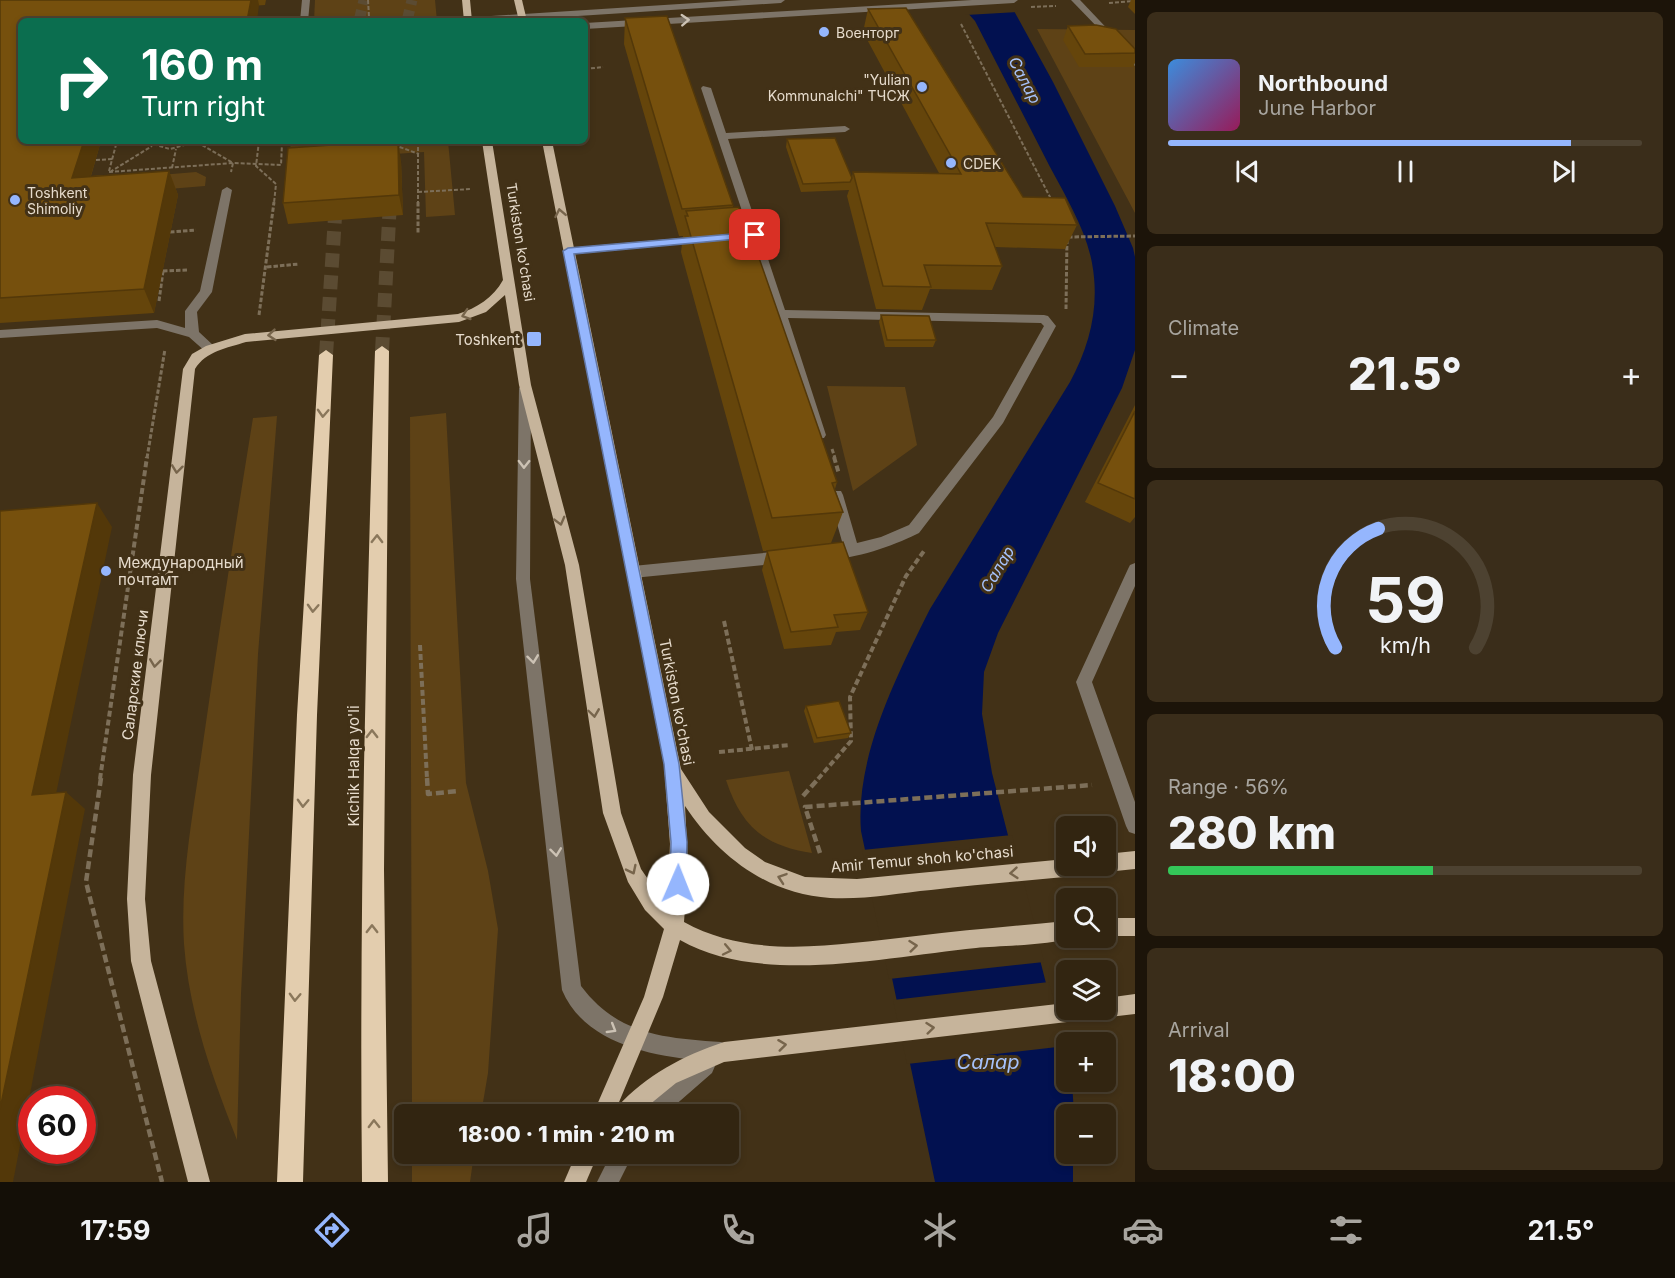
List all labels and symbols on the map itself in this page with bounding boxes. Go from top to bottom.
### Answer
one-way arrow [681,13,690,26]
place label: Военторг [836,24,899,41]
marker: Военторг [817,25,831,39]
water label: Салар [1004,53,1046,107]
place label: "Yulian Kommunalchi" ТЧСЖ [768,71,911,104]
marker: "Yulian Kommunalchi" ТЧСЖ [915,80,929,94]
place label: CDEK [963,155,1002,172]
marker: CDEK [944,156,958,170]
street label: Turkiston ko'chasi [503,182,539,302]
place label: Toshkent Shimoliy [27,184,88,217]
marker: Toshkent Shimoliy [8,193,22,207]
one-way arrow [554,208,567,218]
pin [729,209,780,260]
one-way arrow [461,308,471,321]
one-way arrow [267,329,276,342]
place label: Toshkent [455,330,520,349]
marker: Toshkent [525,330,543,348]
one-way arrow [317,409,330,418]
one-way arrow [518,460,530,469]
one-way arrow [171,465,184,474]
one-way arrow [553,516,566,526]
one-way arrow [371,534,384,543]
water label: Салар [975,542,1019,596]
place label: Международный почтамт [118,553,244,589]
marker: Международный почтамт [99,564,113,578]
one-way arrow [306,603,319,612]
street label: Саларские ключи [118,609,152,741]
street label: Turkiston ko'chasi [655,637,699,767]
one-way arrow [526,654,538,663]
one-way arrow [149,658,161,668]
street label: Kichik Halqa yo'li [344,705,363,827]
one-way arrow [587,708,599,718]
one-way arrow [366,729,379,738]
one-way arrow [297,798,310,807]
street label: Amir Temur shoh ko'chasi [830,842,1014,876]
one-way arrow [549,848,562,857]
position arrow [646,852,710,916]
one-way arrow [624,864,636,875]
one-way arrow [1009,866,1018,879]
one-way arrow [777,873,788,886]
one-way arrow [365,924,378,933]
one-way arrow [909,940,918,953]
one-way arrow [721,942,731,955]
one-way arrow [289,993,301,1002]
one-way arrow [606,1021,616,1033]
one-way arrow [925,1022,934,1035]
one-way arrow [778,1039,787,1052]
water label: Салар [957,1050,1019,1074]
speed limit sign: 60 [18,1086,96,1164]
one-way arrow [367,1119,380,1128]

